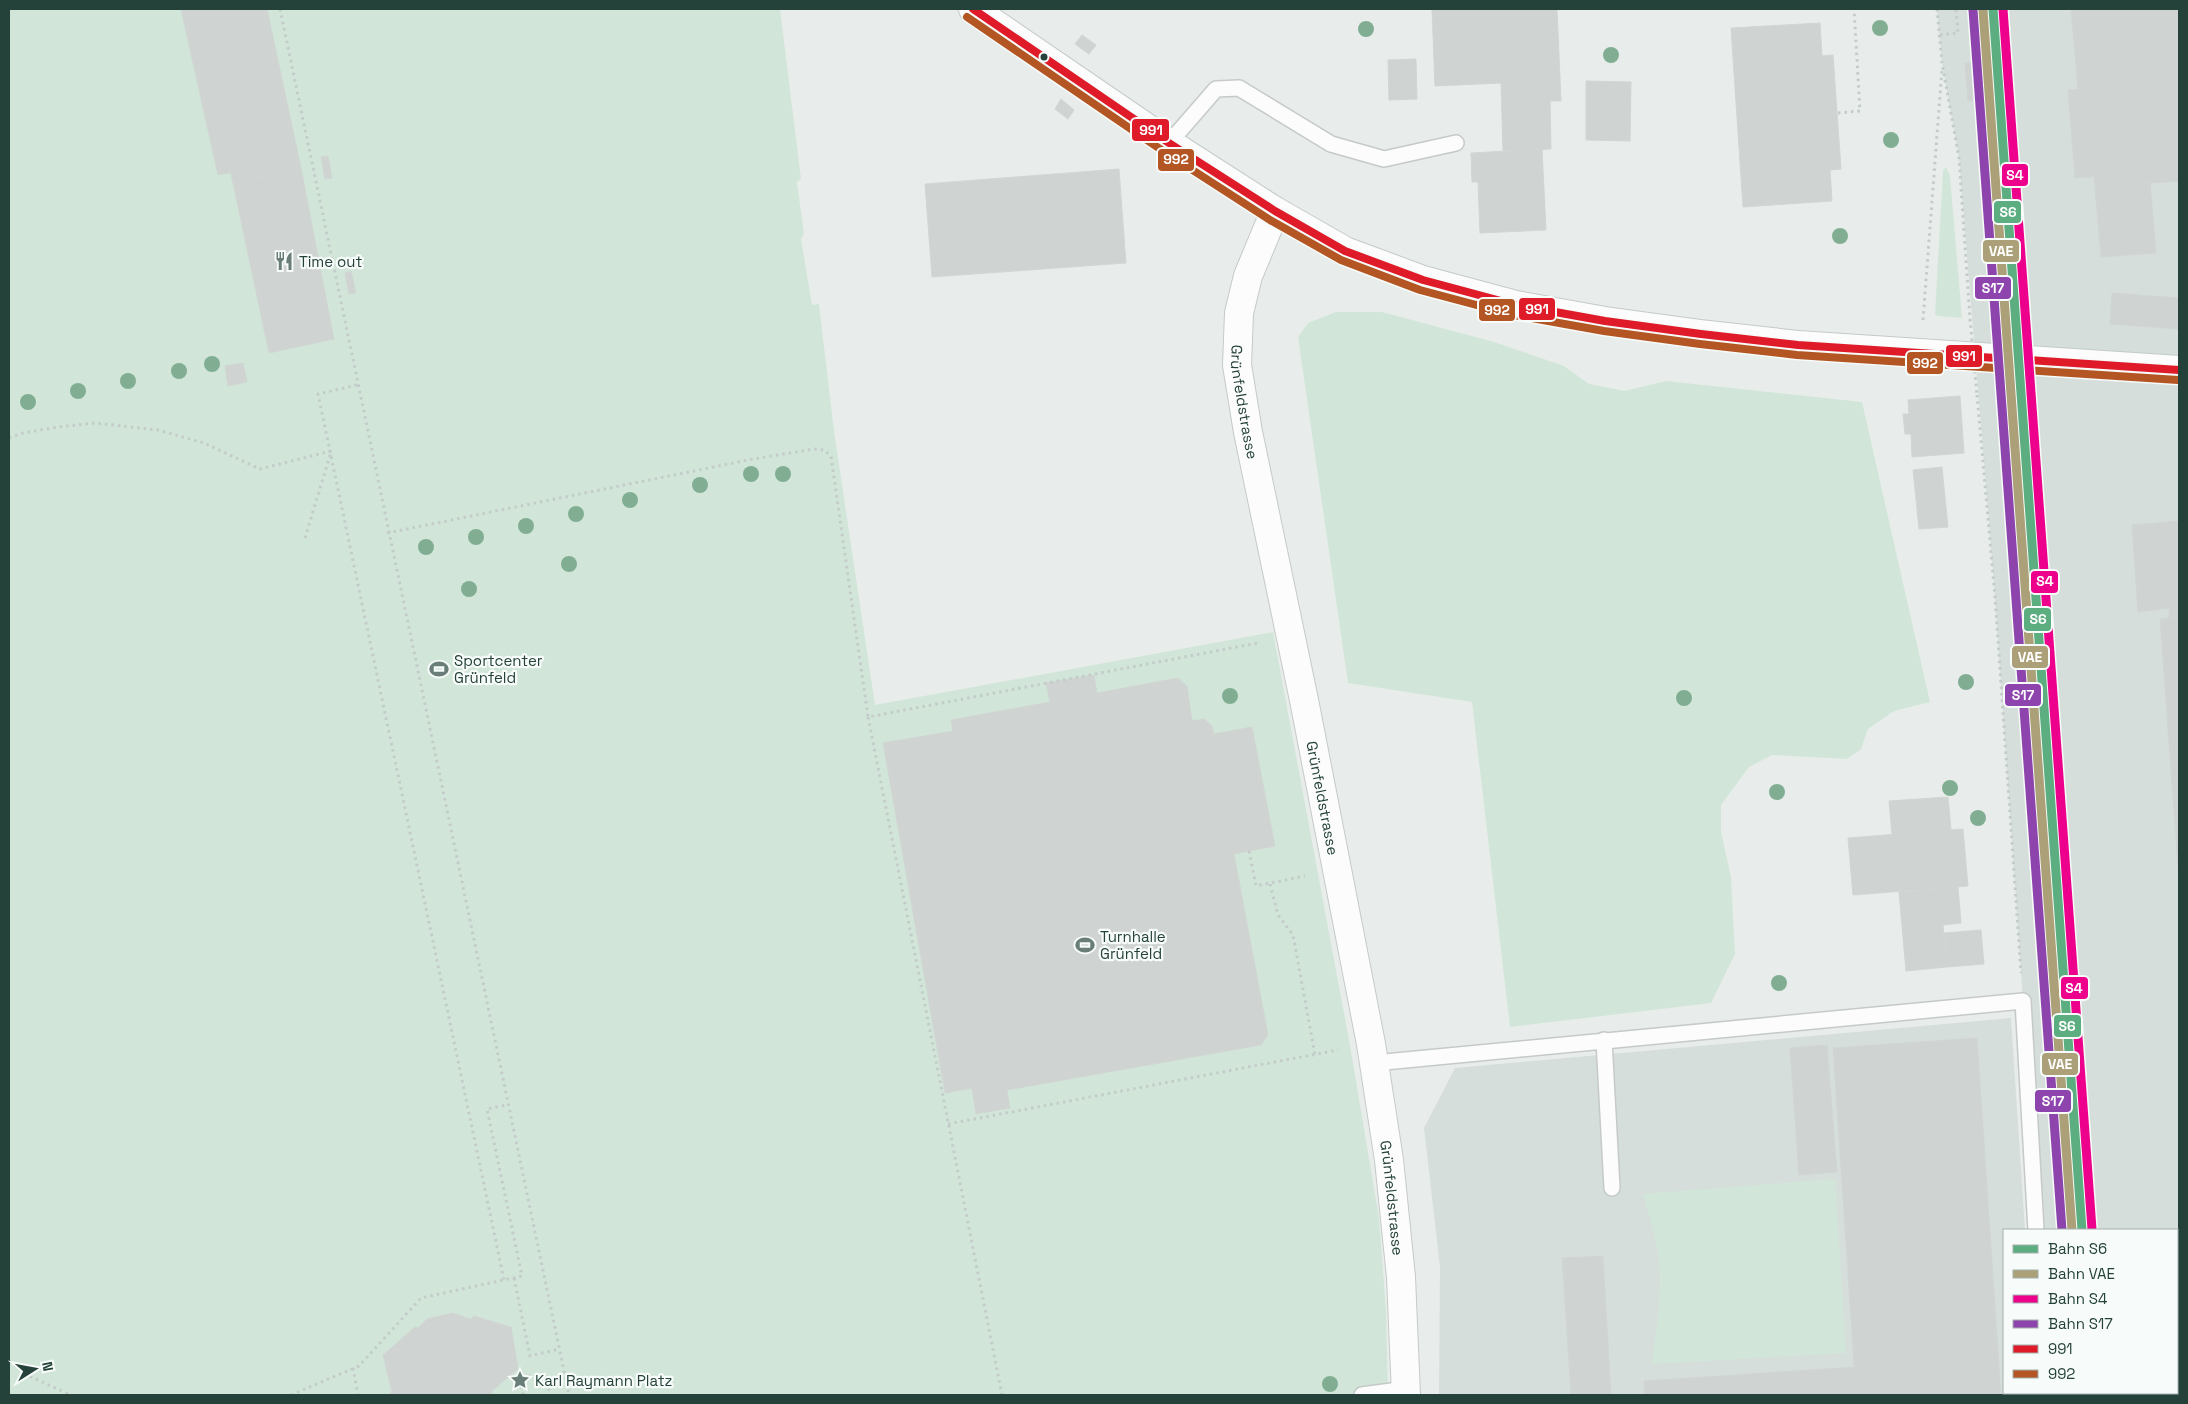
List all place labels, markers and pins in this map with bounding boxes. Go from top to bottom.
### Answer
unlabelled marker [1039,52,1049,62]
restaurant icon: Time out [273,250,295,272]
place label: Time out [299,252,362,271]
place label: Sportcenter Grünfeld [454,651,543,687]
sports icon: Sportcenter Grünfeld [428,658,450,680]
place label: Turnhalle Grünfeld [1100,927,1166,963]
sports icon: Turnhalle Grünfeld [1074,934,1096,956]
place icon: Karl Raymann Platz [509,1369,531,1391]
place label: Karl Raymann Platz [535,1371,672,1390]

